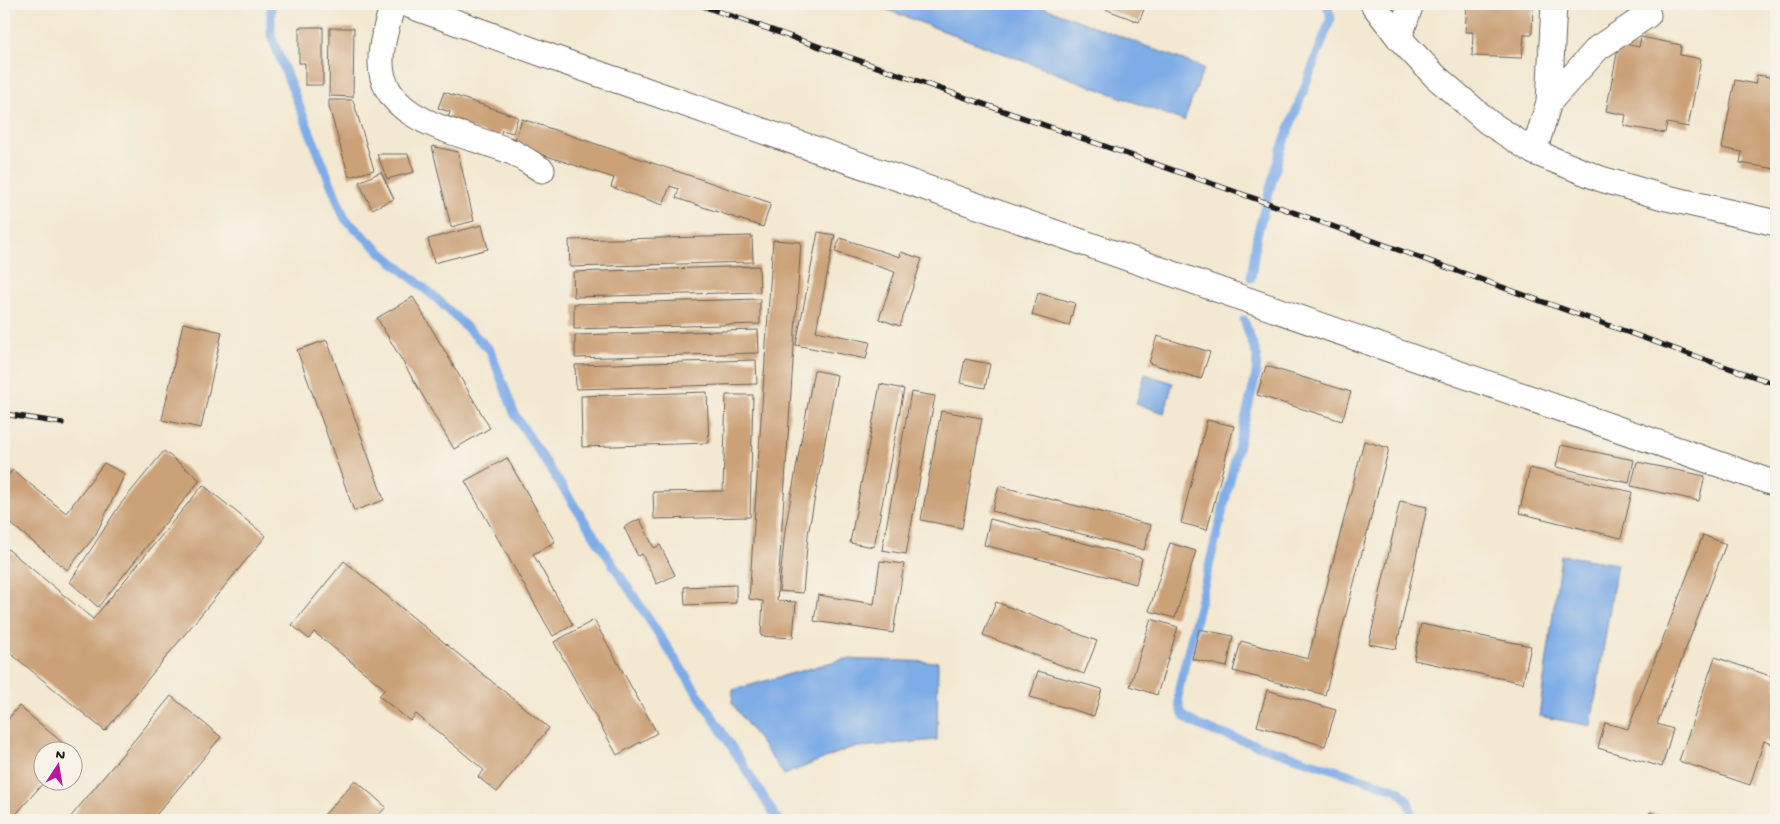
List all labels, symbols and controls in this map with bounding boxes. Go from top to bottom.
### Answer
north arrow [32,742,82,792]
text: N [54,746,66,765]

